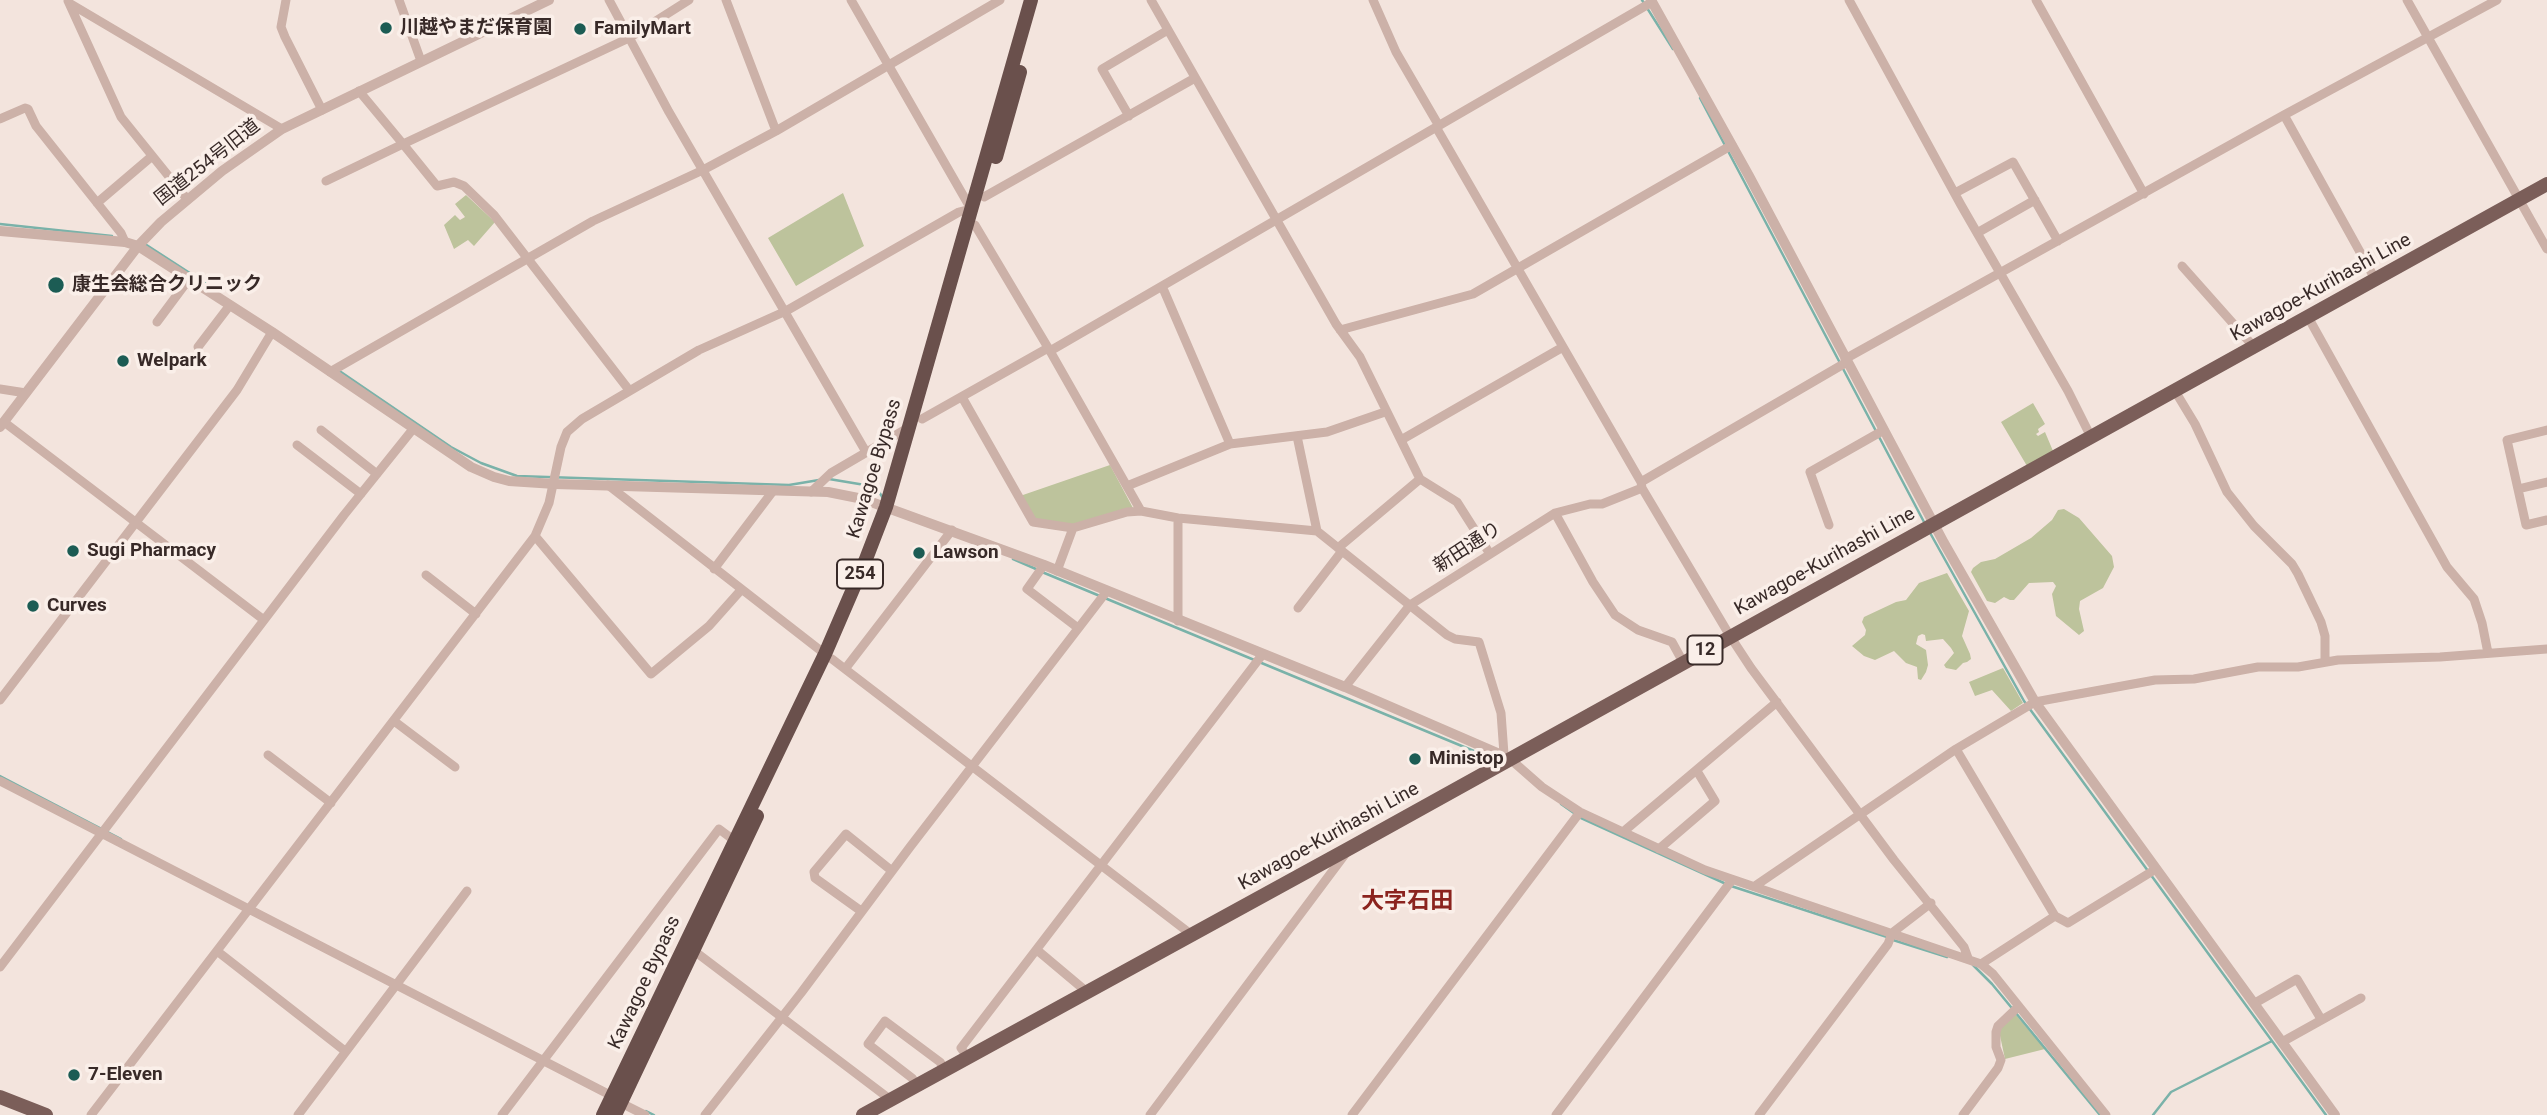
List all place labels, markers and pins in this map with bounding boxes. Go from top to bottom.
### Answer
place label: 川越やまだ保育園 [400,17,552,39]
place label: FamilyMart [594,18,691,40]
marker: 川越やまだ保育園 [378,20,394,36]
marker: FamilyMart [572,21,588,37]
place label: 康生会総合クリニック [72,274,262,296]
marker: 康生会総合クリニック [46,275,66,295]
place label: Welpark [137,350,207,372]
marker: Welpark [115,353,131,369]
place label: Sugi Pharmacy [87,540,216,562]
place label: Lawson [933,542,999,564]
marker: Sugi Pharmacy [65,543,81,559]
marker: Lawson [911,545,927,561]
place label: Curves [47,595,107,617]
marker: Curves [25,598,41,614]
place label: Ministop [1429,748,1504,770]
marker: Ministop [1407,751,1423,767]
place label: 7-Eleven [88,1064,163,1086]
marker: 7-Eleven [66,1067,82,1083]

